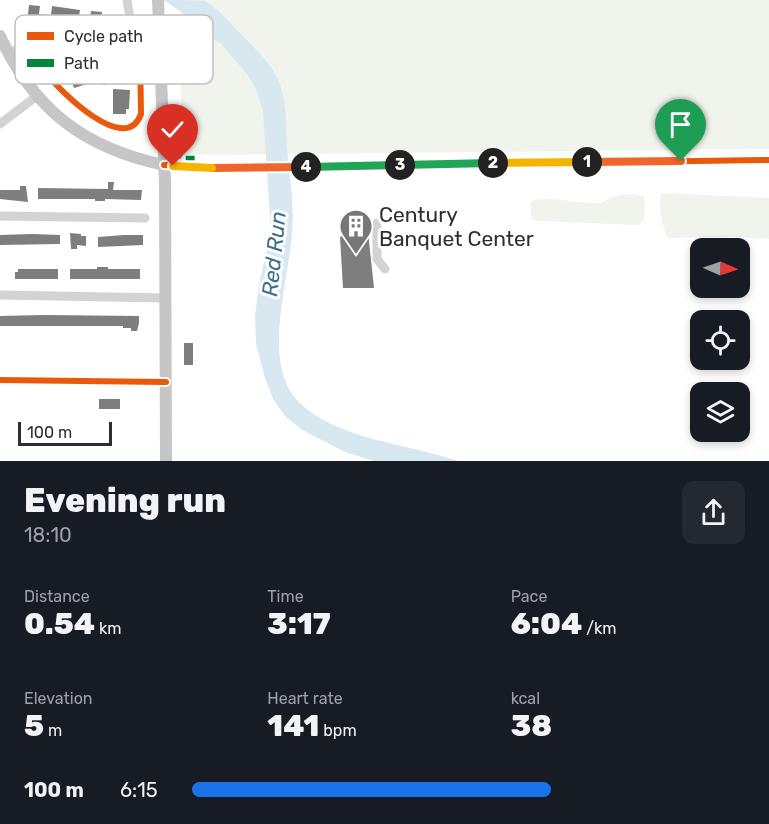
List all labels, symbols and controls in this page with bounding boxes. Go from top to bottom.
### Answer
legend [15,15,213,84]
text: Cycle path [64,27,143,46]
text: Path [64,54,99,73]
pin [655,99,706,161]
pin [147,104,198,166]
icon: arrive [664,108,697,141]
icon: check [156,113,189,146]
pin: 1 [572,147,602,177]
pin: 2 [478,148,508,178]
pin: 3 [385,150,415,180]
pin: 4 [291,152,321,182]
text: 1 [583,152,591,171]
text: 2 [488,153,498,172]
text: 3 [395,155,405,174]
text: 4 [301,157,311,176]
place label: Century Banquet Center [379,202,534,251]
building icon: Century Banquet Center [338,208,374,255]
water label: Red Run [256,210,292,298]
north arrow [690,238,750,298]
map controls [690,238,750,442]
button: locate [690,310,750,370]
button: layers [690,382,750,442]
scale bar [18,419,112,447]
text: 100 m [27,423,72,442]
text: Evening run [24,481,226,520]
button: share [682,481,745,544]
text: 18:10 [24,523,72,547]
text: Distance [24,587,90,606]
text: Time [267,587,304,606]
text: Pace [511,587,547,606]
text: 0.54 [24,606,95,642]
text: 3:17 [267,606,331,642]
text: 6:04 [511,606,582,642]
text: km [95,619,122,638]
text: /km [582,619,616,638]
text: Elevation [24,689,93,708]
text: Heart rate [267,689,343,708]
text: kcal [511,689,540,708]
text: 5 [24,708,44,744]
text: 141 [267,708,319,744]
text: 38 [511,708,552,744]
text: m [44,721,62,740]
text: bpm [319,721,357,740]
text: 100 m [24,778,84,802]
text: 6:15 [120,778,158,802]

